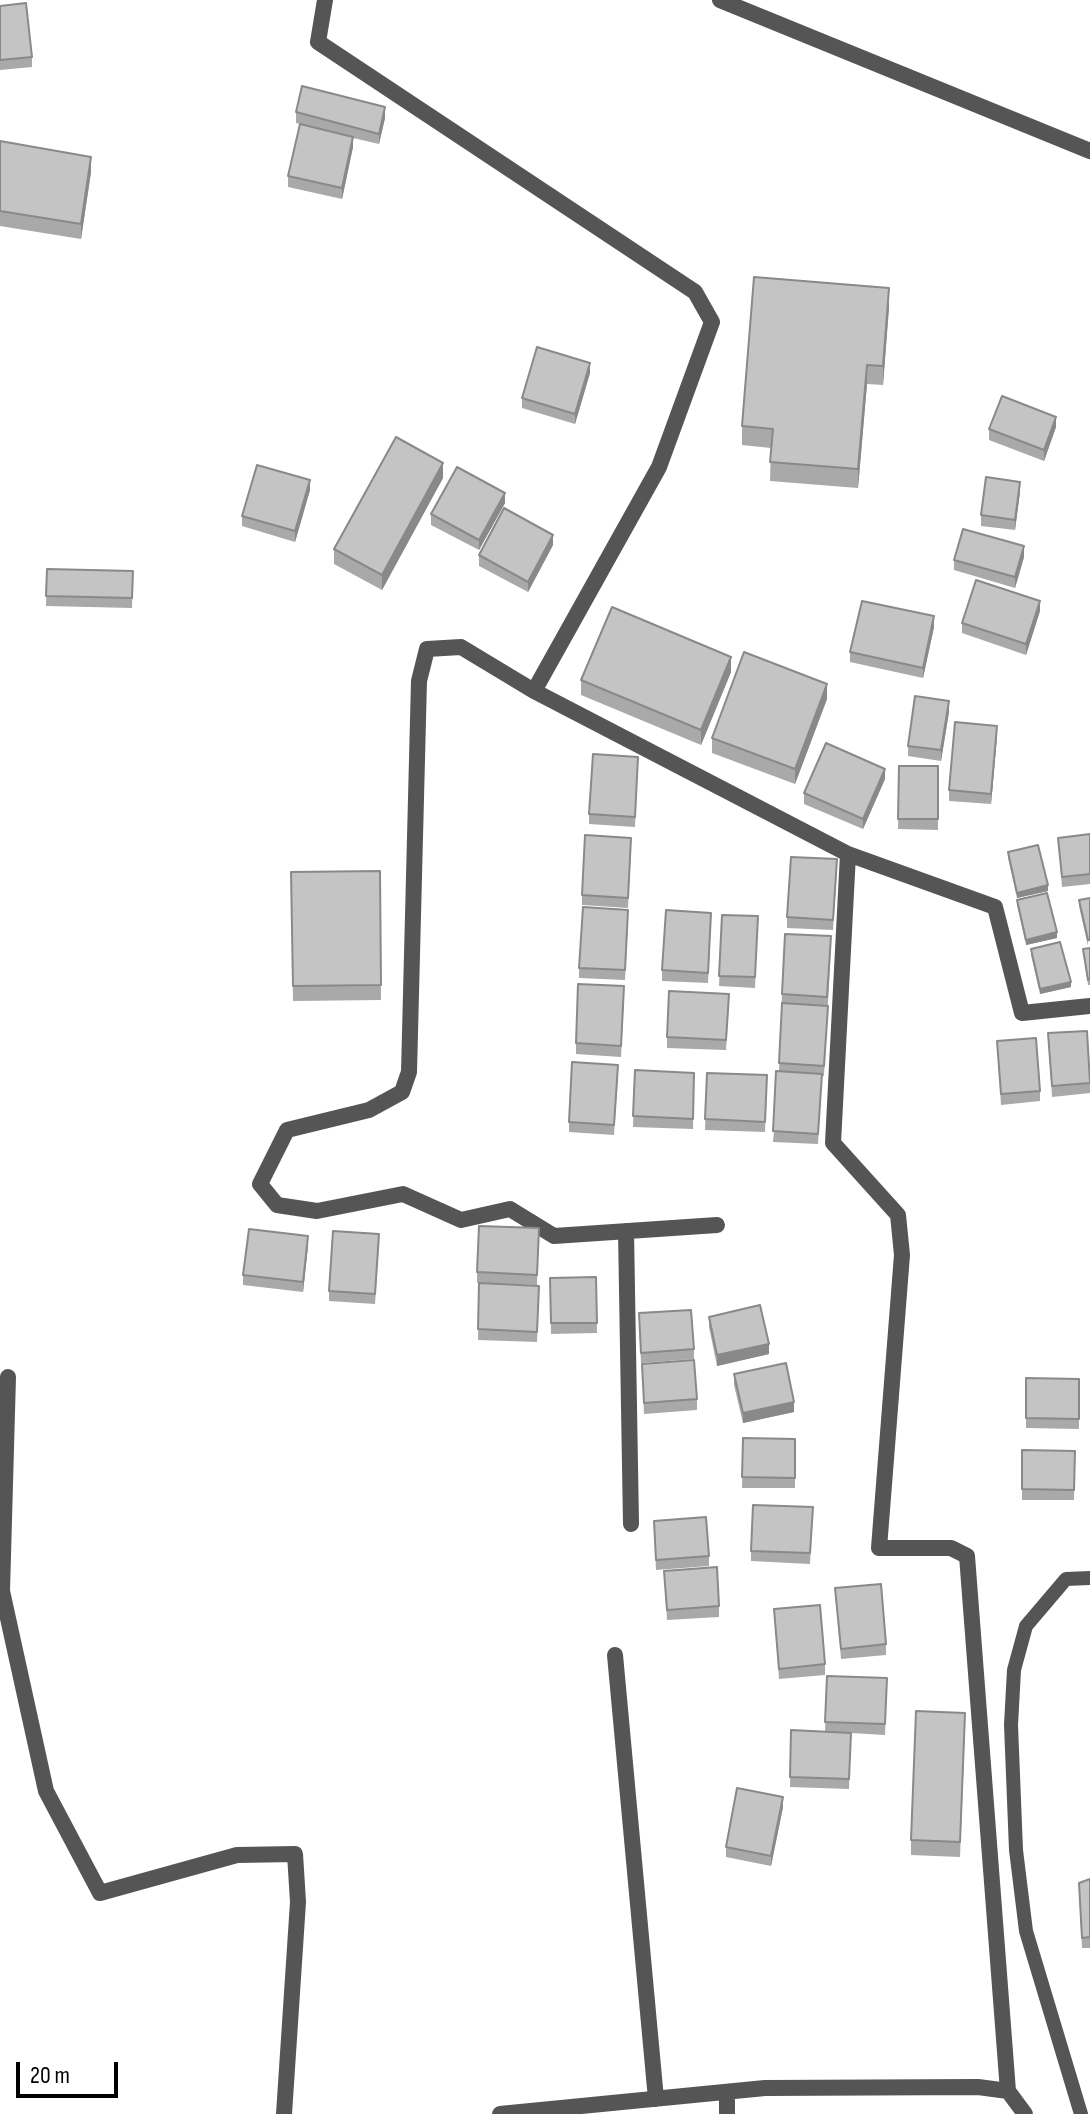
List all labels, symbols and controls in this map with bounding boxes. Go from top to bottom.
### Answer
scale bar [20,2046,122,2096]
text: 20 m [30,2061,70,2090]

